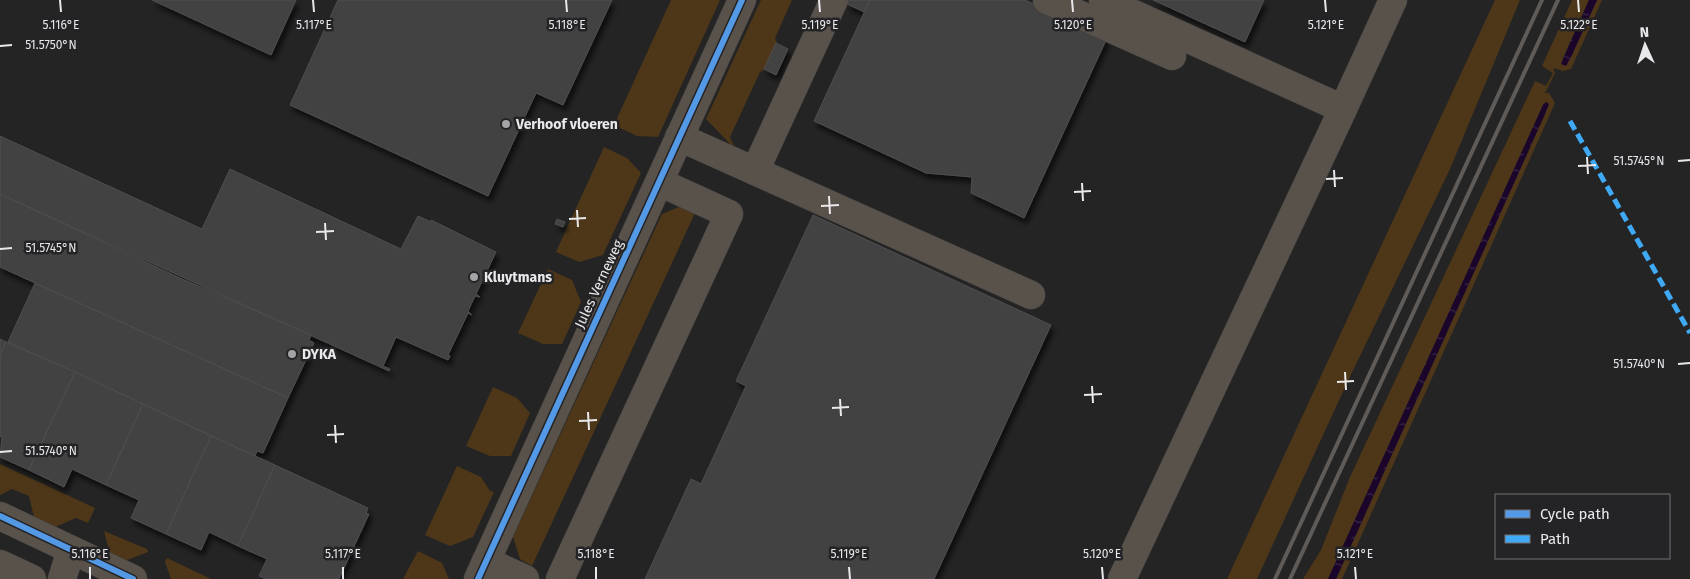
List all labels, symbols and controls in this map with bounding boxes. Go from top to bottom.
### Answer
text: 5.116°E [43,18,79,32]
text: 5.117°E [296,18,332,32]
text: 5.118°E [548,18,586,32]
text: 5.119°E [802,18,838,32]
text: 5.120°E [1054,18,1092,32]
text: 5.121°E [1308,18,1344,32]
text: 5.122°E [1560,18,1598,32]
north arrow [1620,20,1670,70]
text: N [1639,24,1649,41]
text: 51.5750°N [25,38,77,52]
place label: Verhoof vloeren [515,116,618,133]
marker: Verhoof vloeren [500,118,512,130]
text: 51.5745°N [1614,154,1664,168]
street label: Jules Verneweg [571,236,627,331]
text: 51.5745°N [26,241,76,255]
place label: Kluytmans [484,269,552,286]
marker: Kluytmans [468,271,480,283]
place label: DYKA [302,346,337,363]
marker: DYKA [286,348,298,360]
text: 51.5740°N [1613,357,1665,371]
text: 51.5740°N [25,444,77,458]
legend [1495,494,1670,559]
text: Cycle path [1540,505,1610,523]
text: Path [1540,530,1570,548]
text: 5.116°E [72,547,108,561]
text: 5.117°E [325,547,361,561]
text: 5.118°E [577,547,615,561]
text: 5.119°E [831,547,867,561]
text: 5.120°E [1083,547,1121,561]
text: 5.121°E [1337,547,1373,561]

